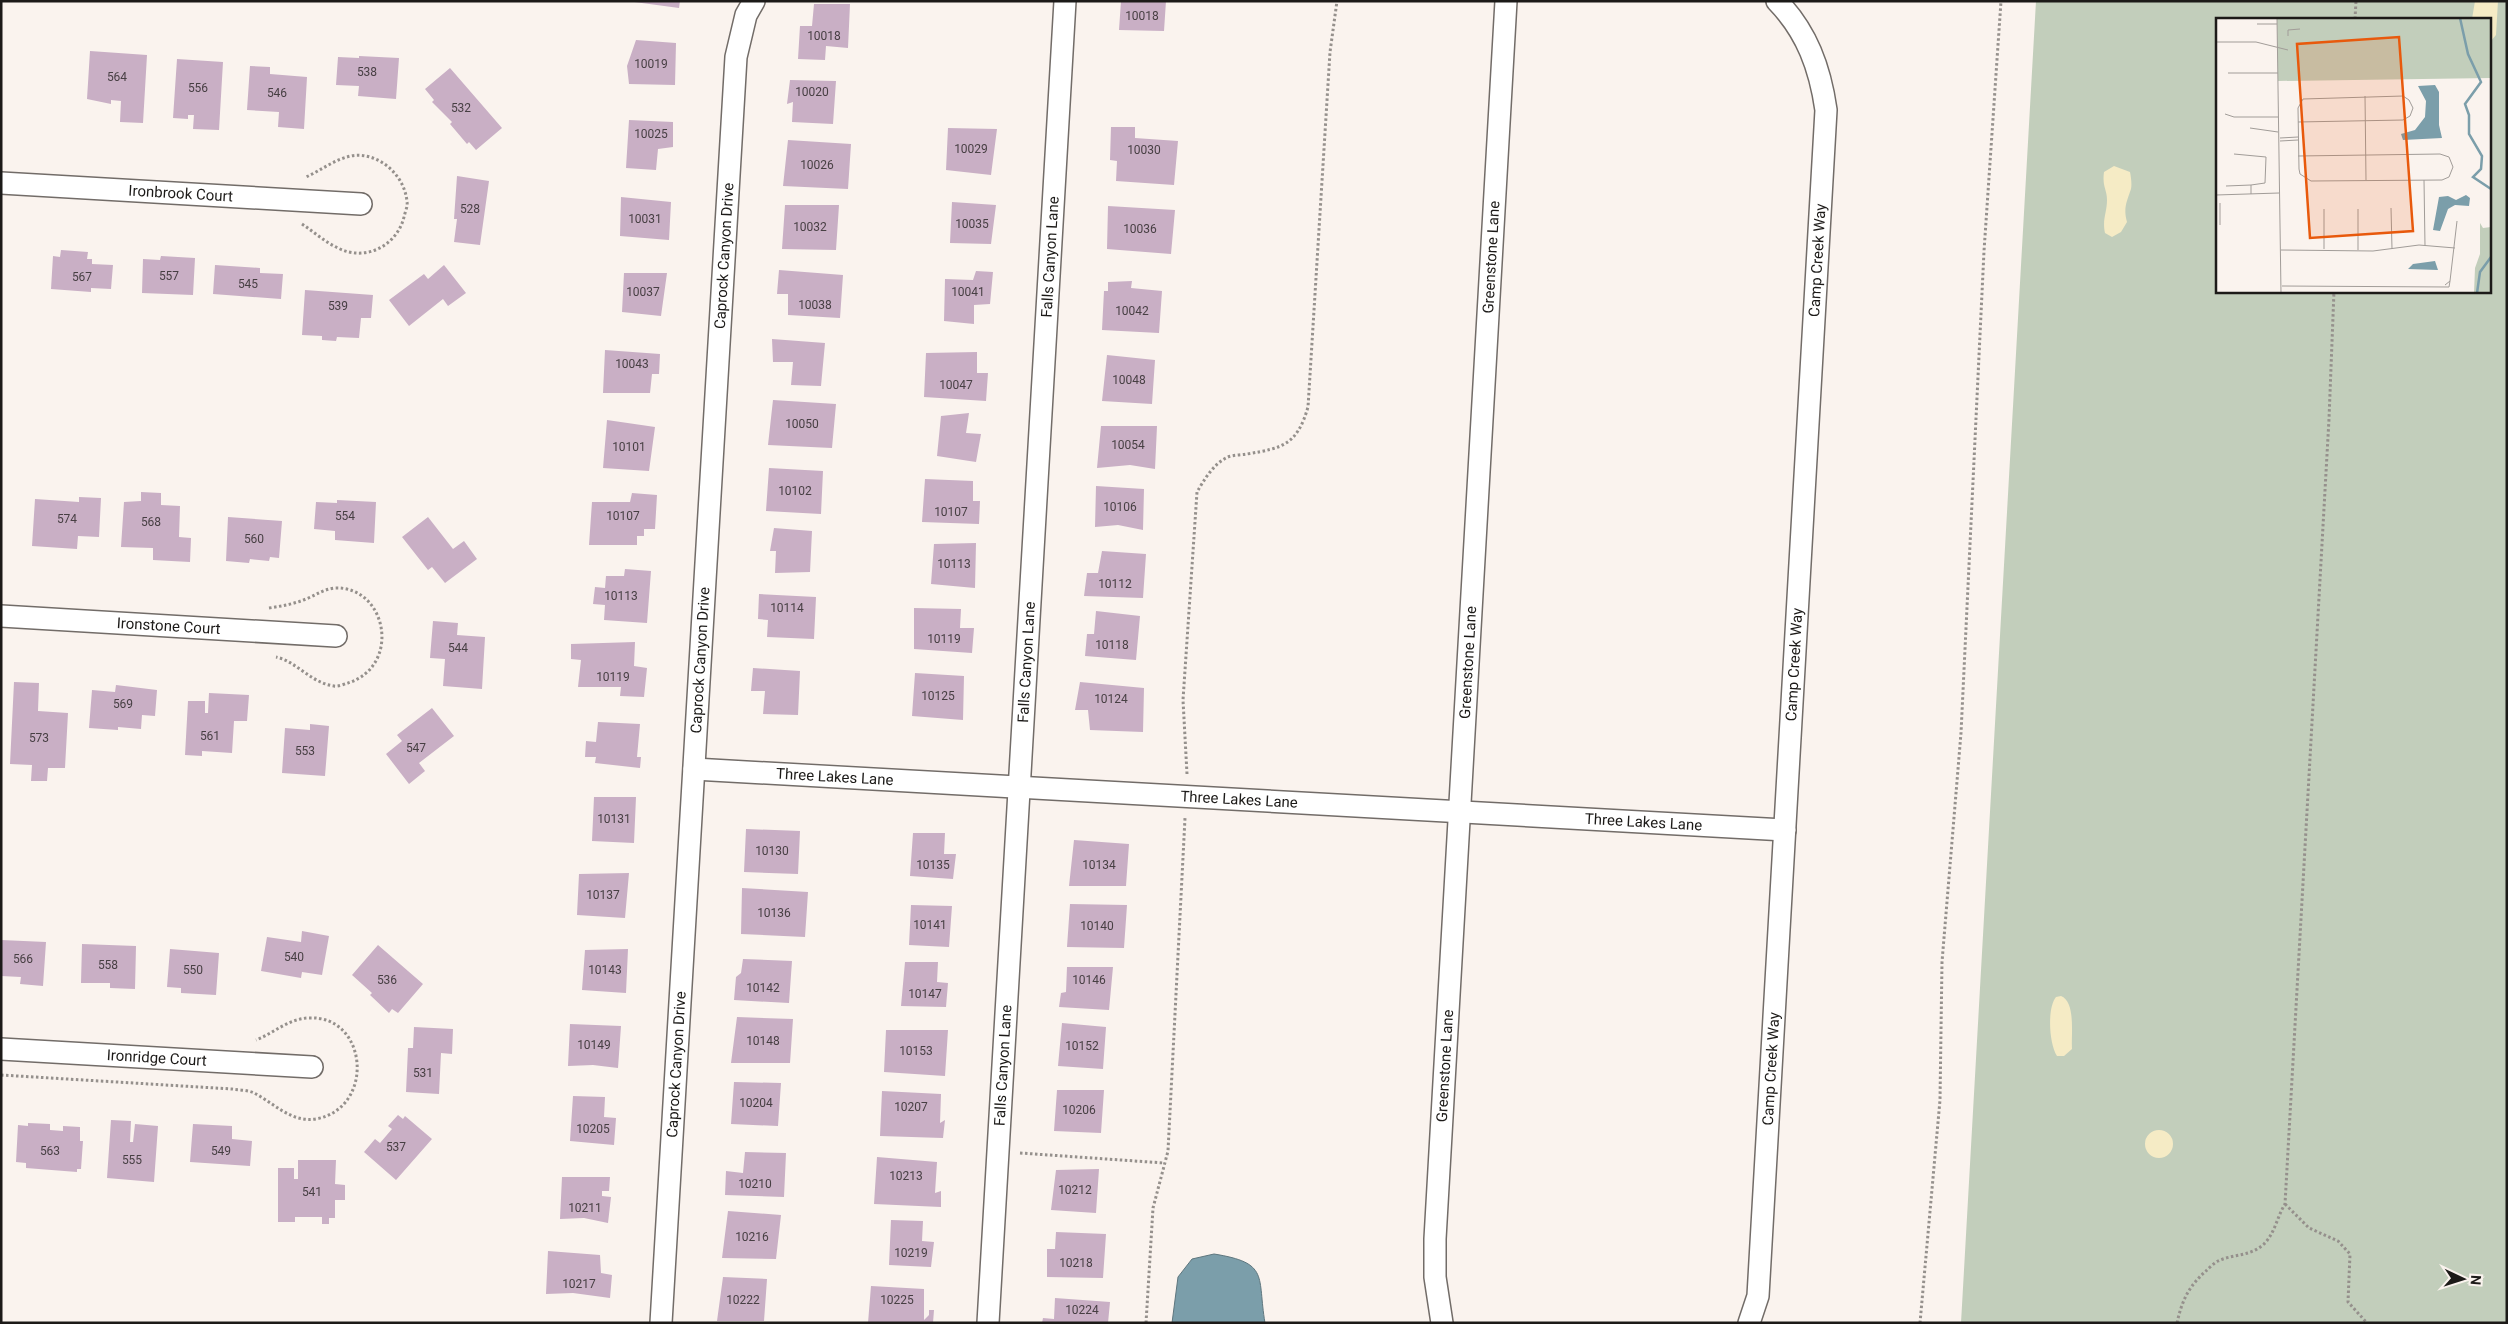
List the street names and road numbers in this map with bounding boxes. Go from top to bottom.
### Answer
street label: Ironbrook Court [128,181,234,206]
street label: Caprock Canyon Drive [711,182,738,330]
street label: Falls Canyon Lane [1038,196,1063,318]
street label: Greenstone Lane [1479,200,1504,314]
street label: Camp Creek Way [1805,203,1830,317]
street label: Caprock Canyon Drive [687,586,714,734]
street label: Falls Canyon Lane [1014,601,1039,723]
street label: Greenstone Lane [1456,606,1480,719]
street label: Camp Creek Way [1782,607,1806,722]
street label: Ironstone Court [116,614,221,638]
street label: Three Lakes Lane [776,765,894,789]
street label: Three Lakes Lane [1180,787,1298,812]
street label: Three Lakes Lane [1584,810,1703,834]
street label: Caprock Canyon Drive [663,991,690,1138]
street label: Falls Canyon Lane [990,1004,1016,1127]
street label: Greenstone Lane [1433,1009,1457,1123]
street label: Camp Creek Way [1759,1012,1783,1126]
street label: Ironridge Court [106,1046,207,1070]

